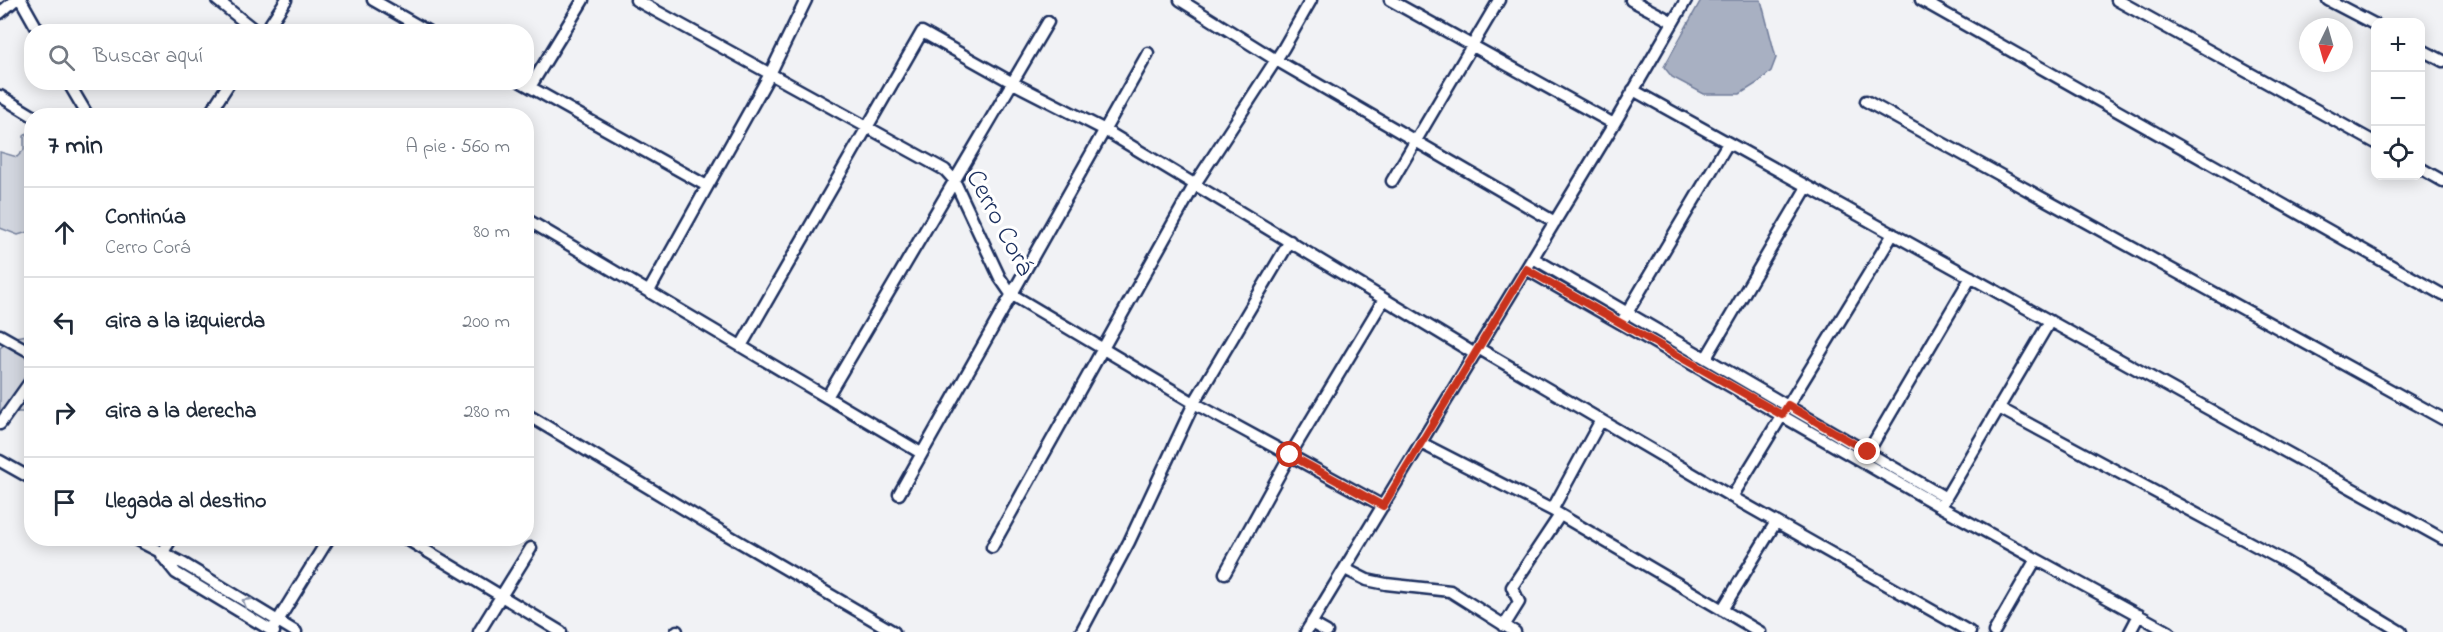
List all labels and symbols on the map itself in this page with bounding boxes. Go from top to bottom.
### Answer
north arrow [2299,18,2353,72]
street label: Cerro Corá [955,163,1043,283]
route end [1854,438,1880,464]
route start [1276,441,1302,467]
one-way arrow [242,597,252,609]

